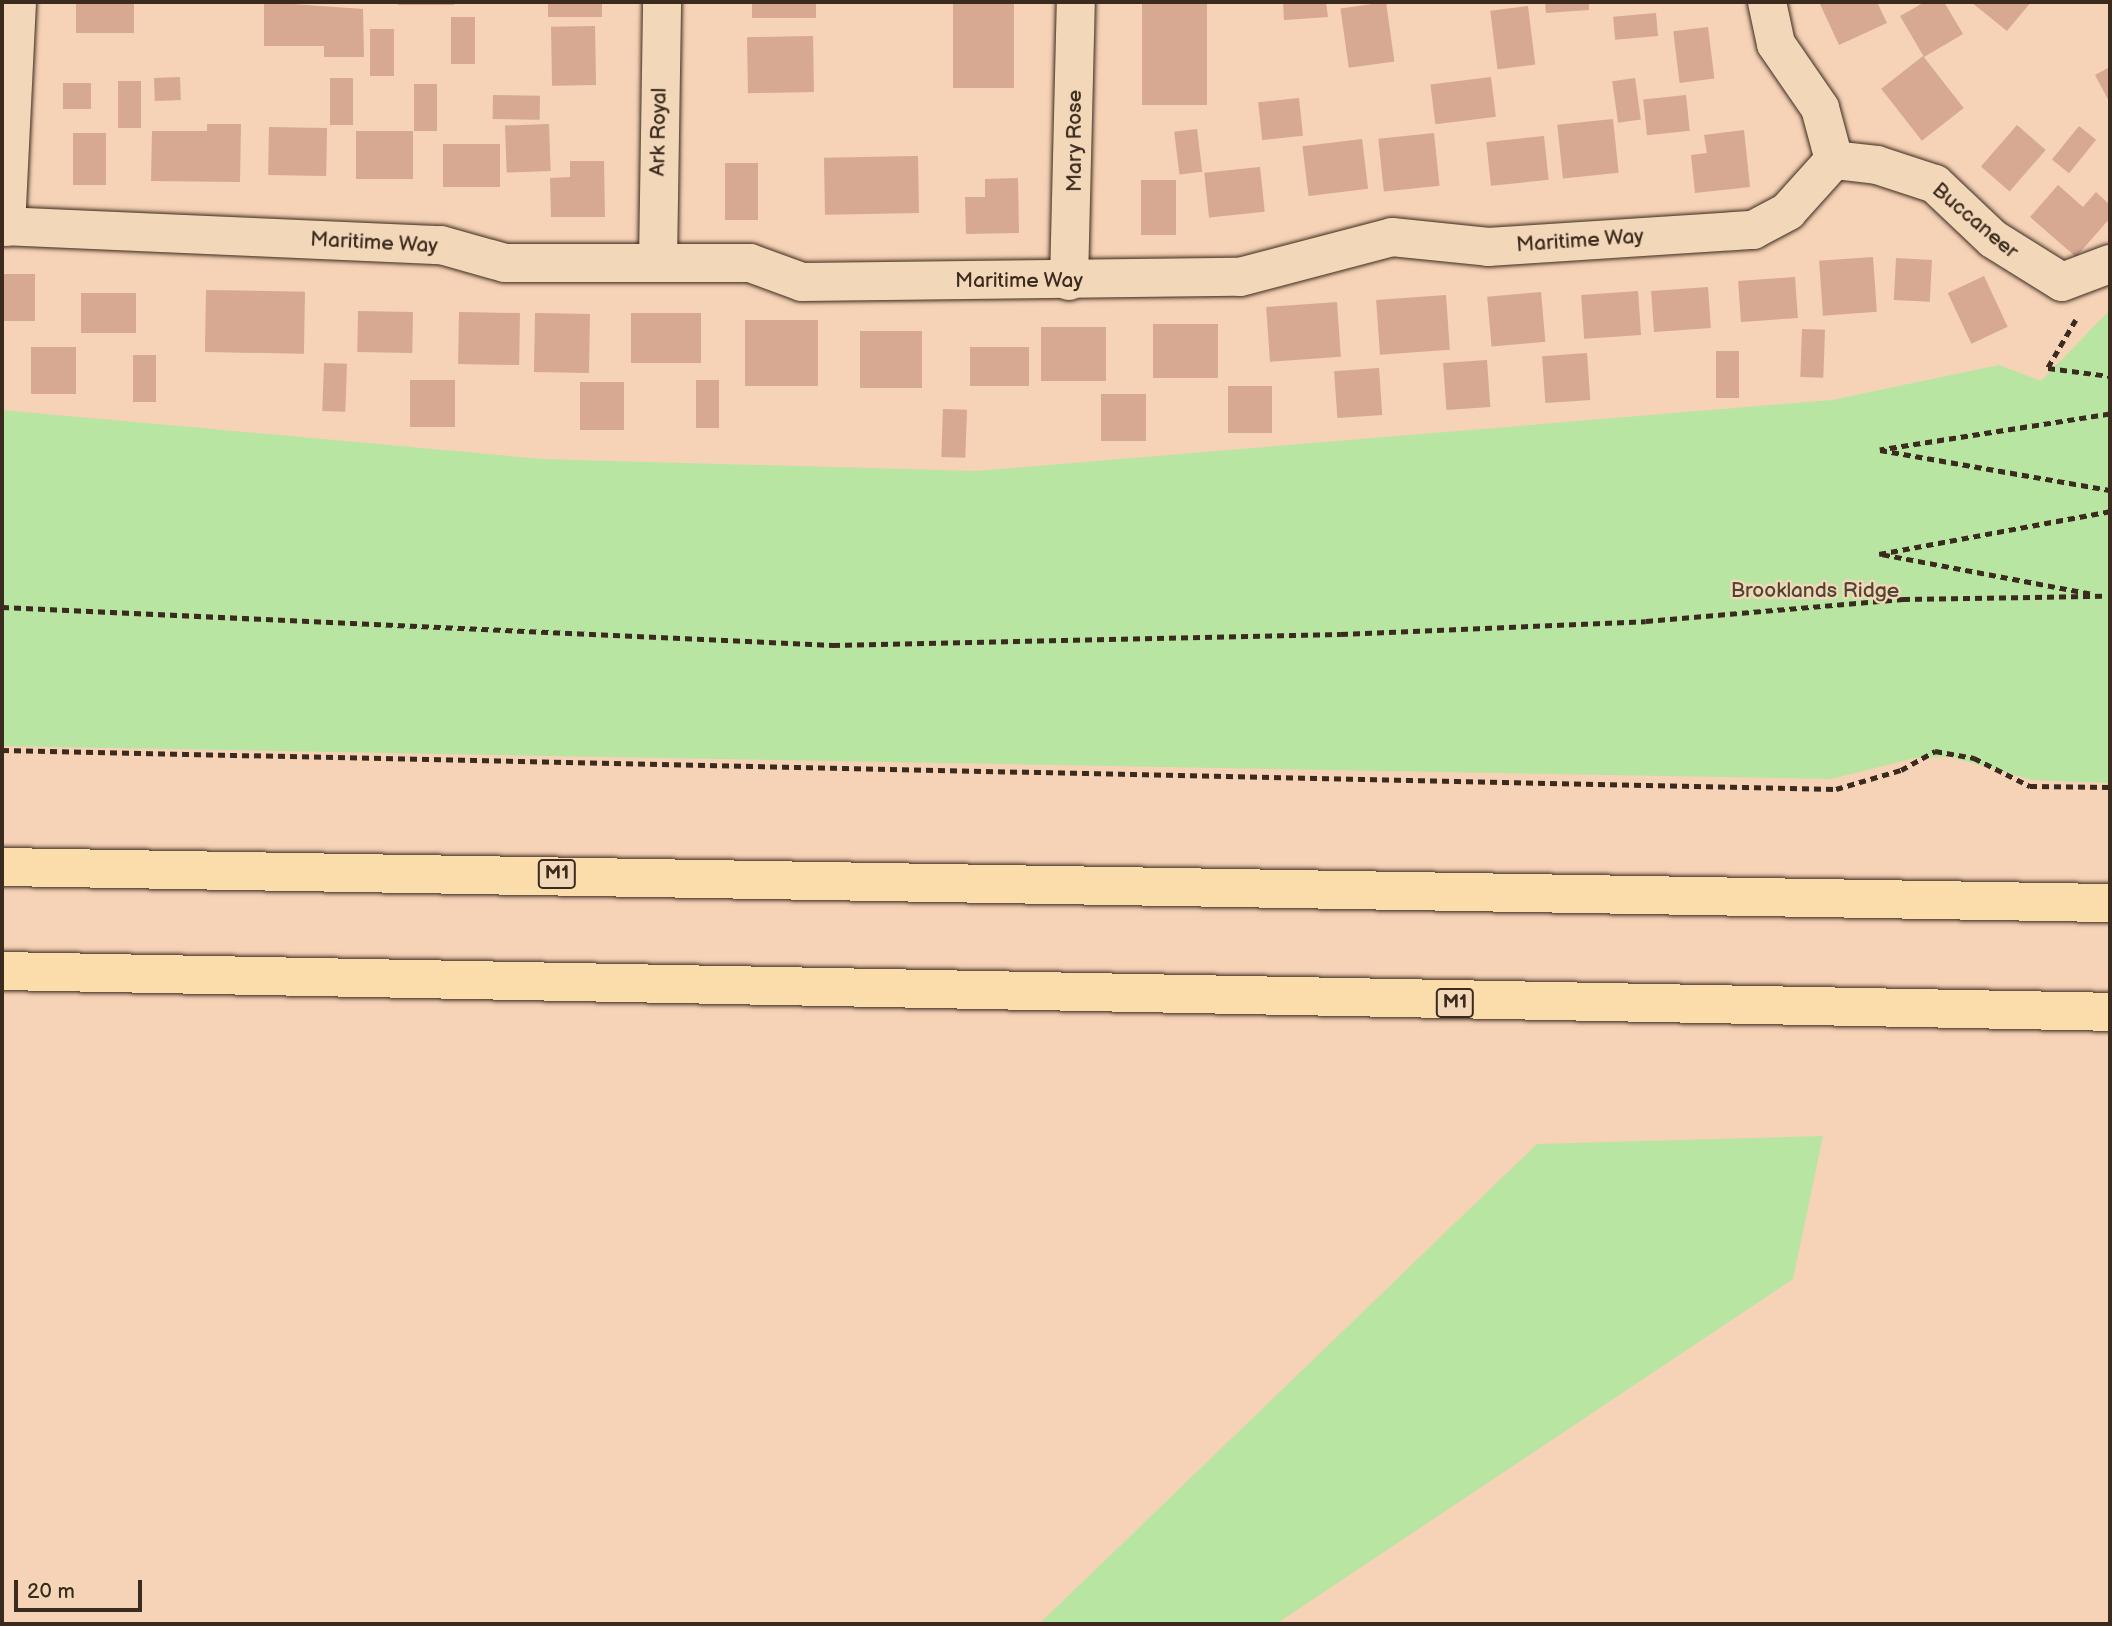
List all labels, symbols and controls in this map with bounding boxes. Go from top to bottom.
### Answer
street label: Ark Royal [646,88,672,176]
street label: Mary Rose [1062,89,1088,193]
street label: Buccaneer [1927,178,2023,264]
street label: Maritime Way [1515,224,1645,258]
street label: Maritime Way [309,227,439,259]
street label: Maritime Way [955,268,1083,294]
park label: Brooklands Ridge [1731,578,1899,604]
road number: M1 [538,859,576,890]
road number: M1 [1436,987,1474,1018]
scale bar [18,1566,145,1610]
text: 20 m [27,1579,75,1604]

